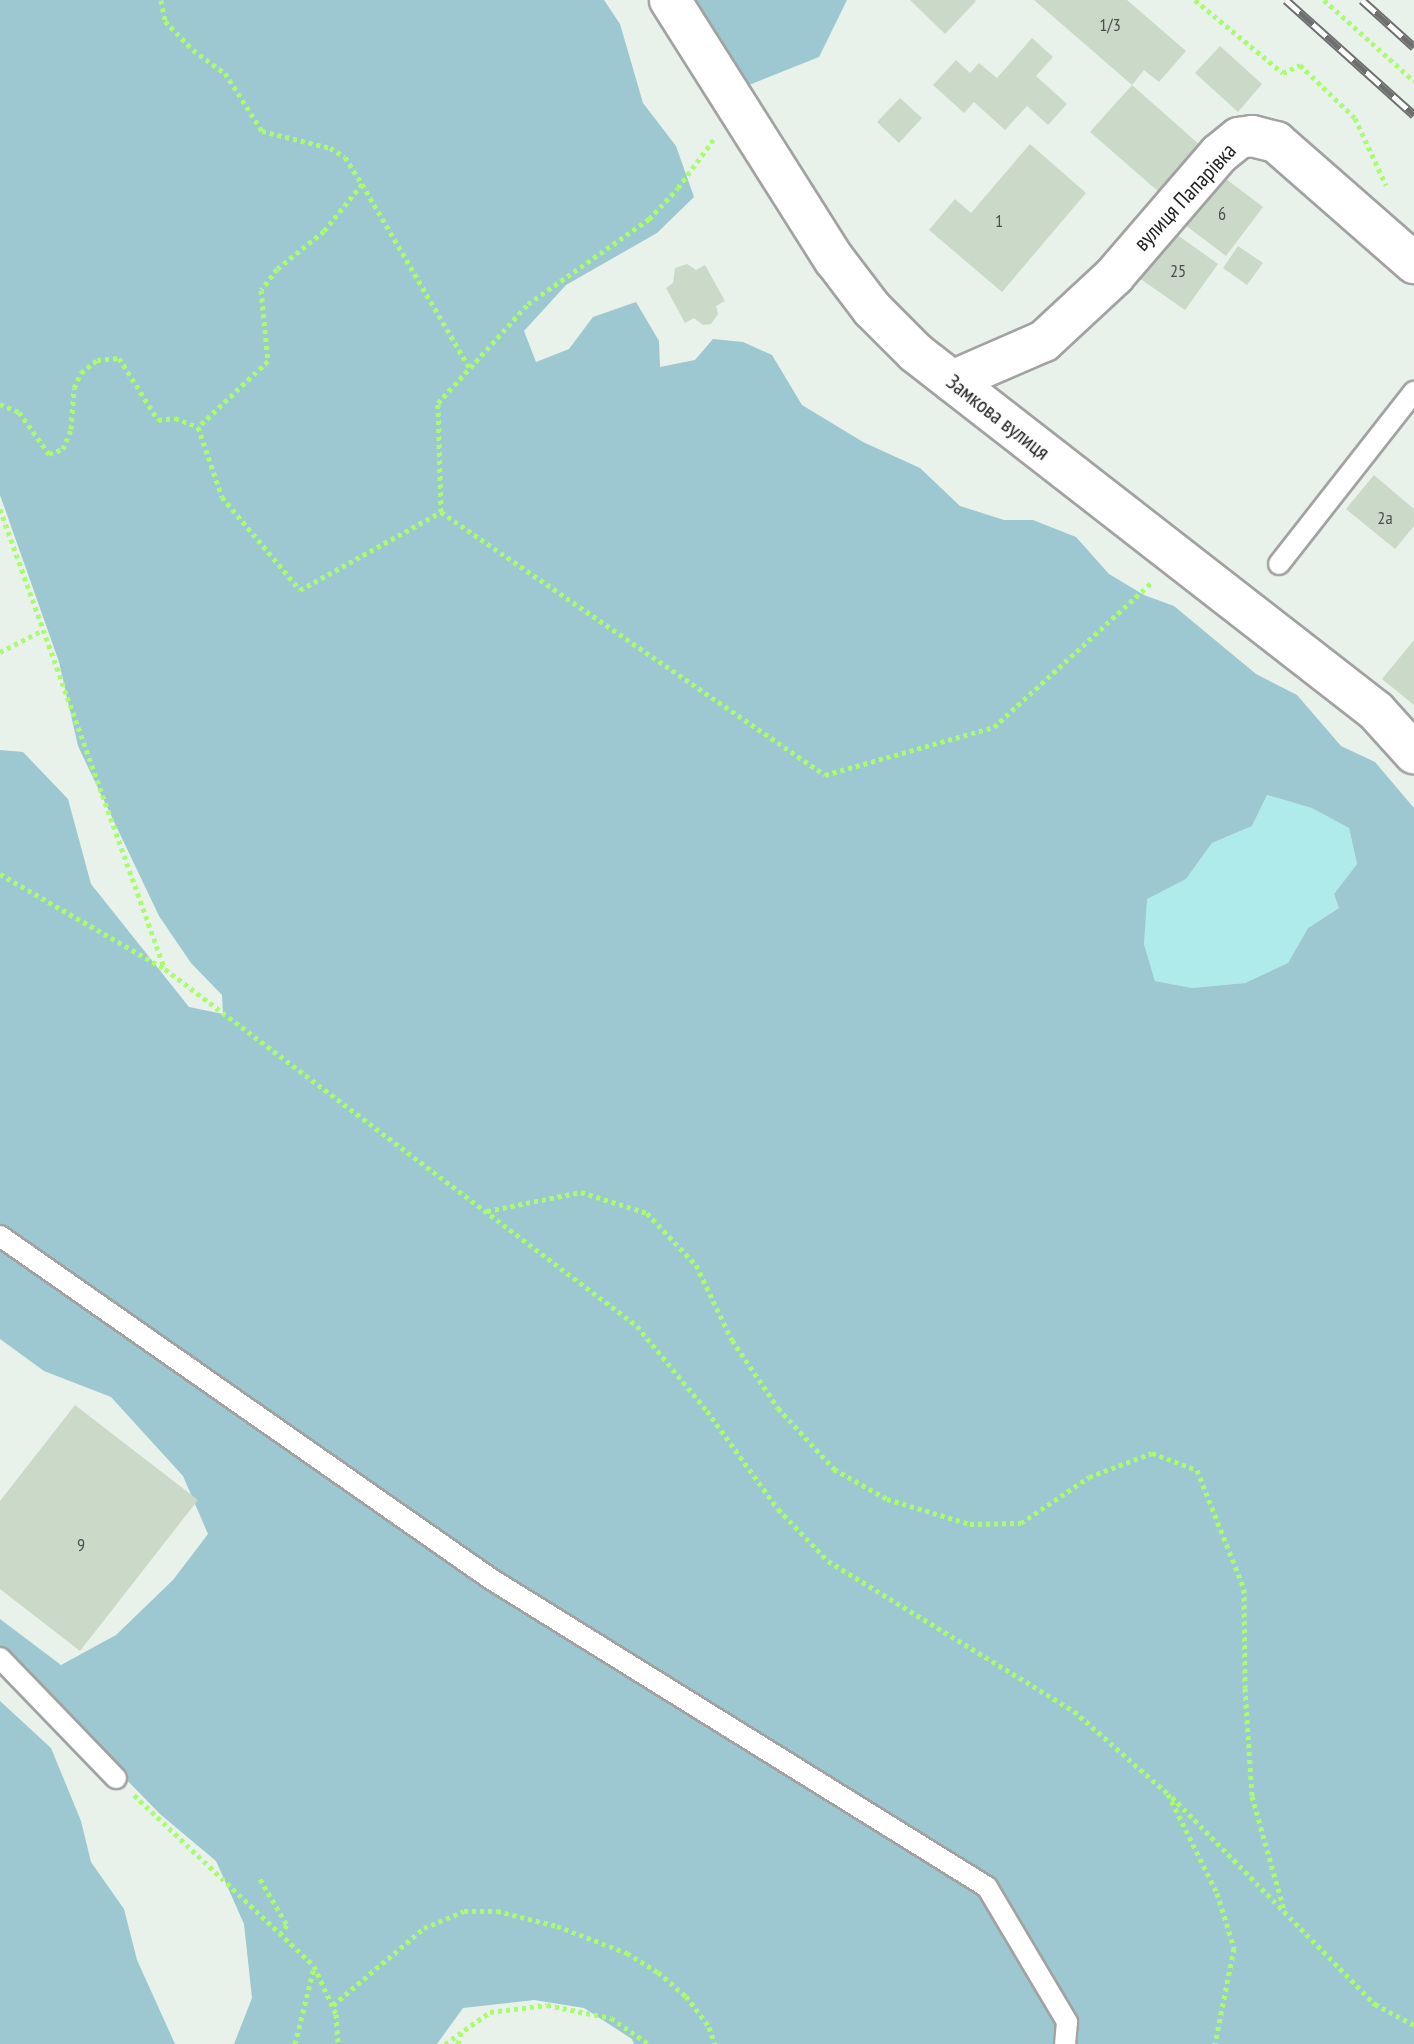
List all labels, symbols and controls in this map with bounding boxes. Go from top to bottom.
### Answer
house number: 1/3 [1099,14,1121,36]
street label: вулиця Папарівка [1128,138,1242,256]
house number: 6 [1218,203,1226,225]
house number: 1 [995,210,1003,232]
house number: 25 [1170,260,1186,282]
street label: Замкова вулиця [941,369,1055,465]
house number: 2а [1377,507,1393,529]
house number: 9 [77,1534,85,1556]

